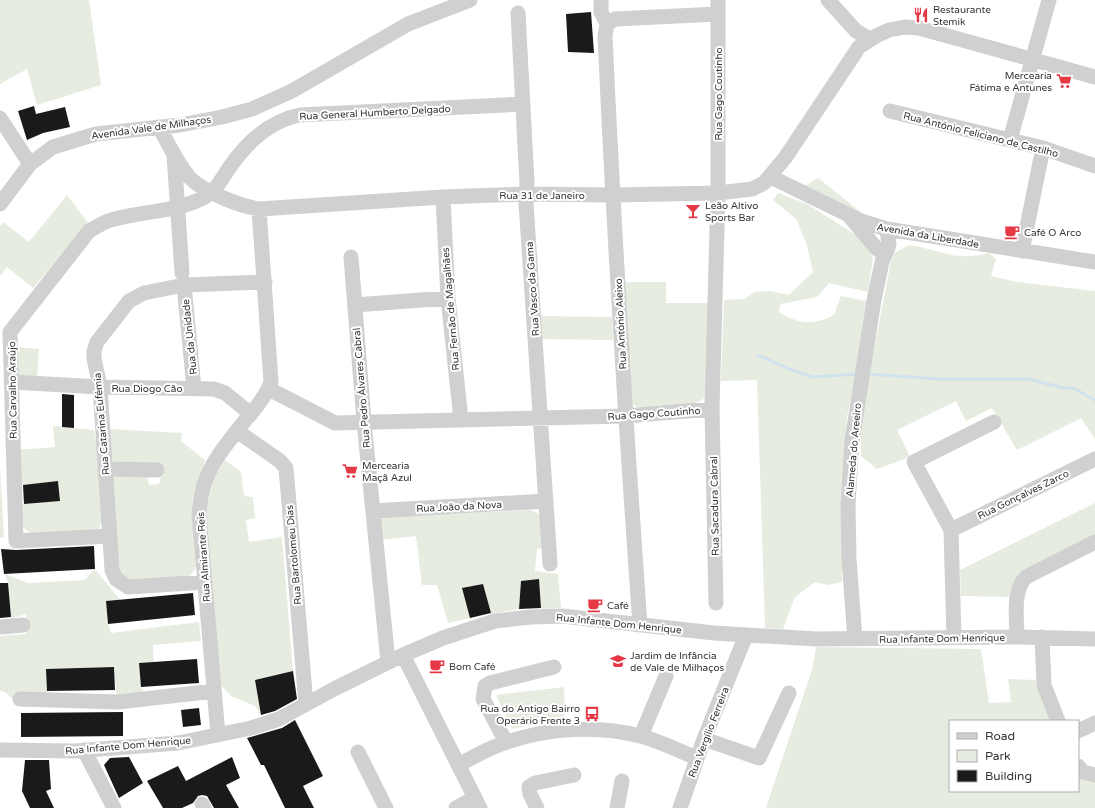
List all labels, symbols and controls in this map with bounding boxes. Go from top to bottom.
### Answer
place label: Restaurante Stemik [933,4,991,28]
restaurant icon: Restaurante Stemik [912,6,930,24]
street label: Rua Gago Coutinho [713,47,725,141]
place label: Mercearia Fátima e Antunes [969,70,1052,94]
supermarket icon: Mercearia Fátima e Antunes [1055,72,1073,90]
street label: Rua General Humberto Delgado [299,103,451,123]
street label: Rua António Feliciano de Castilho [902,110,1059,160]
street label: Avenida Vale de Milhaços [90,114,212,142]
street label: Rua 31 de Janeiro [499,190,585,202]
place label: Leão Altivo Sports Bar [705,200,758,224]
bar icon: Leão Altivo Sports Bar [684,202,702,220]
street label: Avenida da Liberdade [876,221,980,251]
cafe icon: Café O Arco [1003,223,1021,241]
place label: Café O Arco [1024,227,1081,239]
street label: Rua Vasco da Gama [524,241,542,337]
street label: Rua Fernão de Magalhães [440,247,462,371]
street label: Rua António Aleixo [613,278,629,370]
street label: Rua da Unidade [180,298,200,375]
street label: Rua Pedro Álvares Cabral [351,327,373,449]
street label: Rua Carvalho Araújo [6,341,20,439]
street label: Rua Catarina Eufémia [92,372,112,476]
street label: Rua Diogo Cão [111,383,183,395]
street label: Alameda do Areeiro [844,402,864,498]
street label: Rua Gago Coutinho [607,405,701,423]
street label: Rua Sacadura Cabral [708,456,722,556]
place label: Mercearia Maçã Azul [362,460,412,484]
supermarket icon: Mercearia Maçã Azul [341,462,359,480]
street label: Rua Gonçalves Zarco [976,468,1071,522]
street label: Rua João da Nova [416,499,502,515]
street label: Rua Bartolomeu Dias [284,504,304,605]
street label: Rua Almirante Reis [195,511,213,602]
cafe icon: Café [586,596,604,614]
place label: Café [607,600,629,612]
street label: Rua Infante Dom Henrique [556,611,683,637]
street label: Rua Infante Dom Henrique [879,632,1006,646]
place label: Jardim de Infância de Vale de Milhaços [630,650,725,674]
school or university icon: Jardim de Infância de Vale de Milhaços [609,652,627,670]
cafe icon: Bom Café [428,657,446,675]
place label: Bom Café [449,661,496,673]
street label: Rua Vergílio Ferreira [686,685,732,779]
place label: Rua do Antigo Bairro Operário Frente 3 [480,703,580,727]
bus stop icon: Rua do Antigo Bairro Operário Frente 3 [583,705,601,723]
legend [949,720,1079,792]
text: Road [985,729,1015,743]
street label: Rua Infante Dom Henrique [65,734,192,757]
text: Park [985,749,1011,763]
text: Building [985,769,1032,783]

